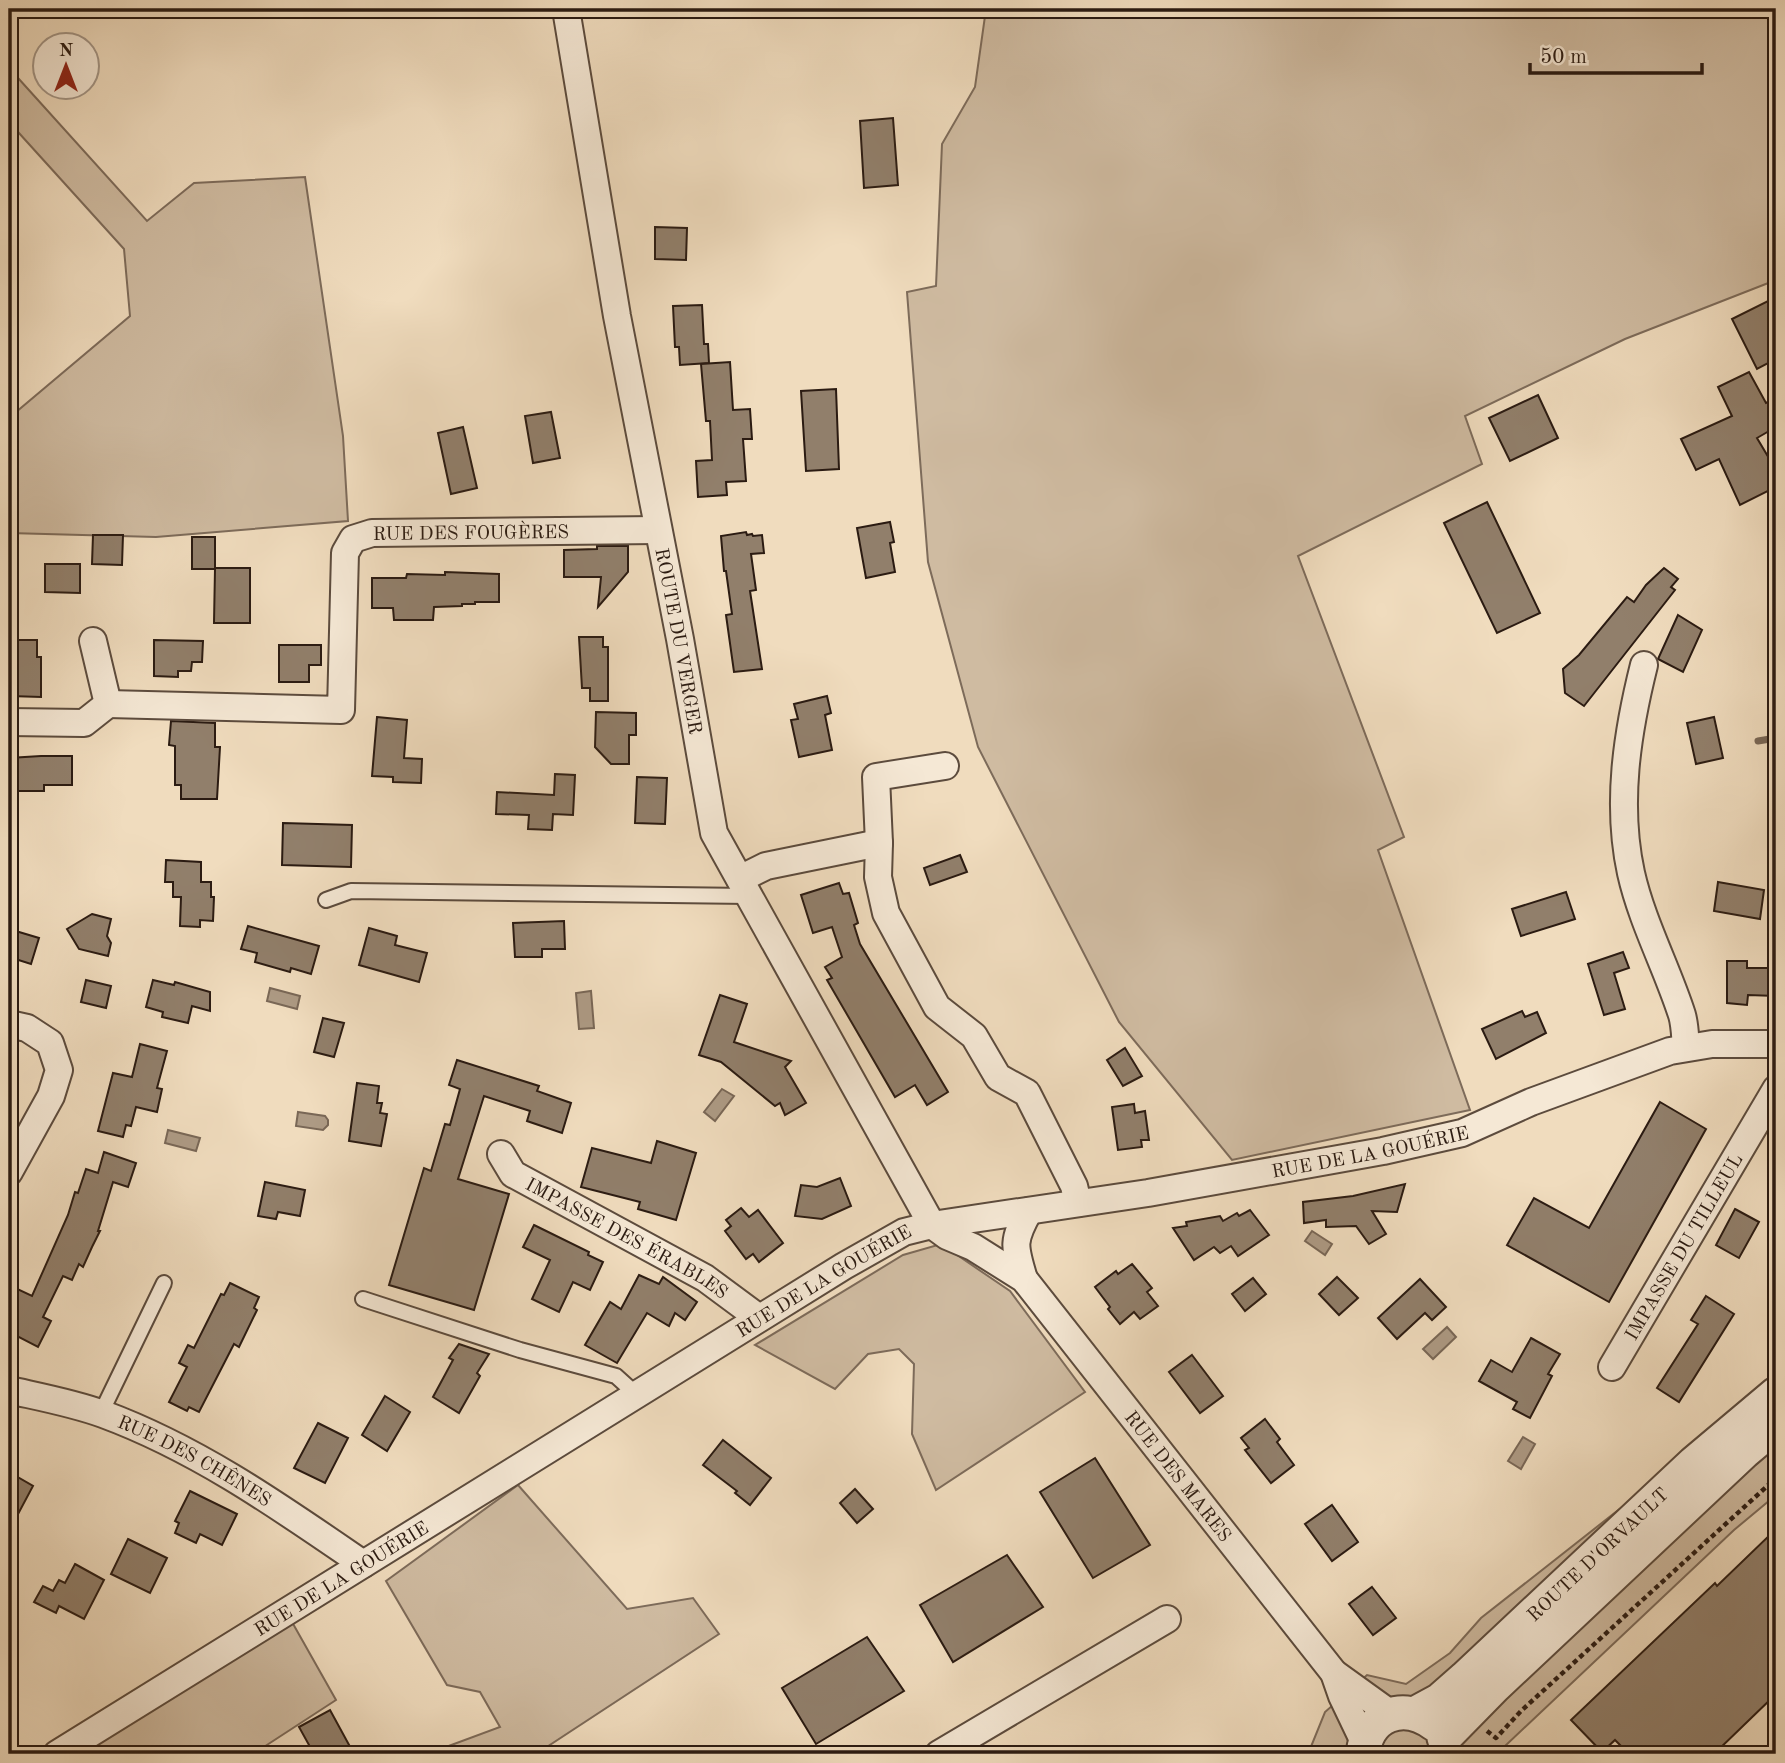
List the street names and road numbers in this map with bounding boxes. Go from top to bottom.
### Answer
street label: RUE DES FOUGÈRES [372,520,569,545]
street label: ROUTE DU VERGER [650,546,704,736]
street label: RUE DE LA GOUÉRIE [1270,1125,1471,1183]
street label: IMPASSE DU TILLEUL [1623,1151,1748,1344]
street label: IMPASSE DES ÉRABLES [522,1176,731,1303]
street label: RUE DE LA GOUÉRIE [734,1223,915,1342]
street label: RUE DES MARES [1120,1408,1234,1546]
street label: RUE DES CHÊNES [114,1414,274,1511]
street label: ROUTE D'ORVAULT [1525,1485,1673,1626]
street label: RUE DE LA GOUÉRIE [252,1519,432,1641]

